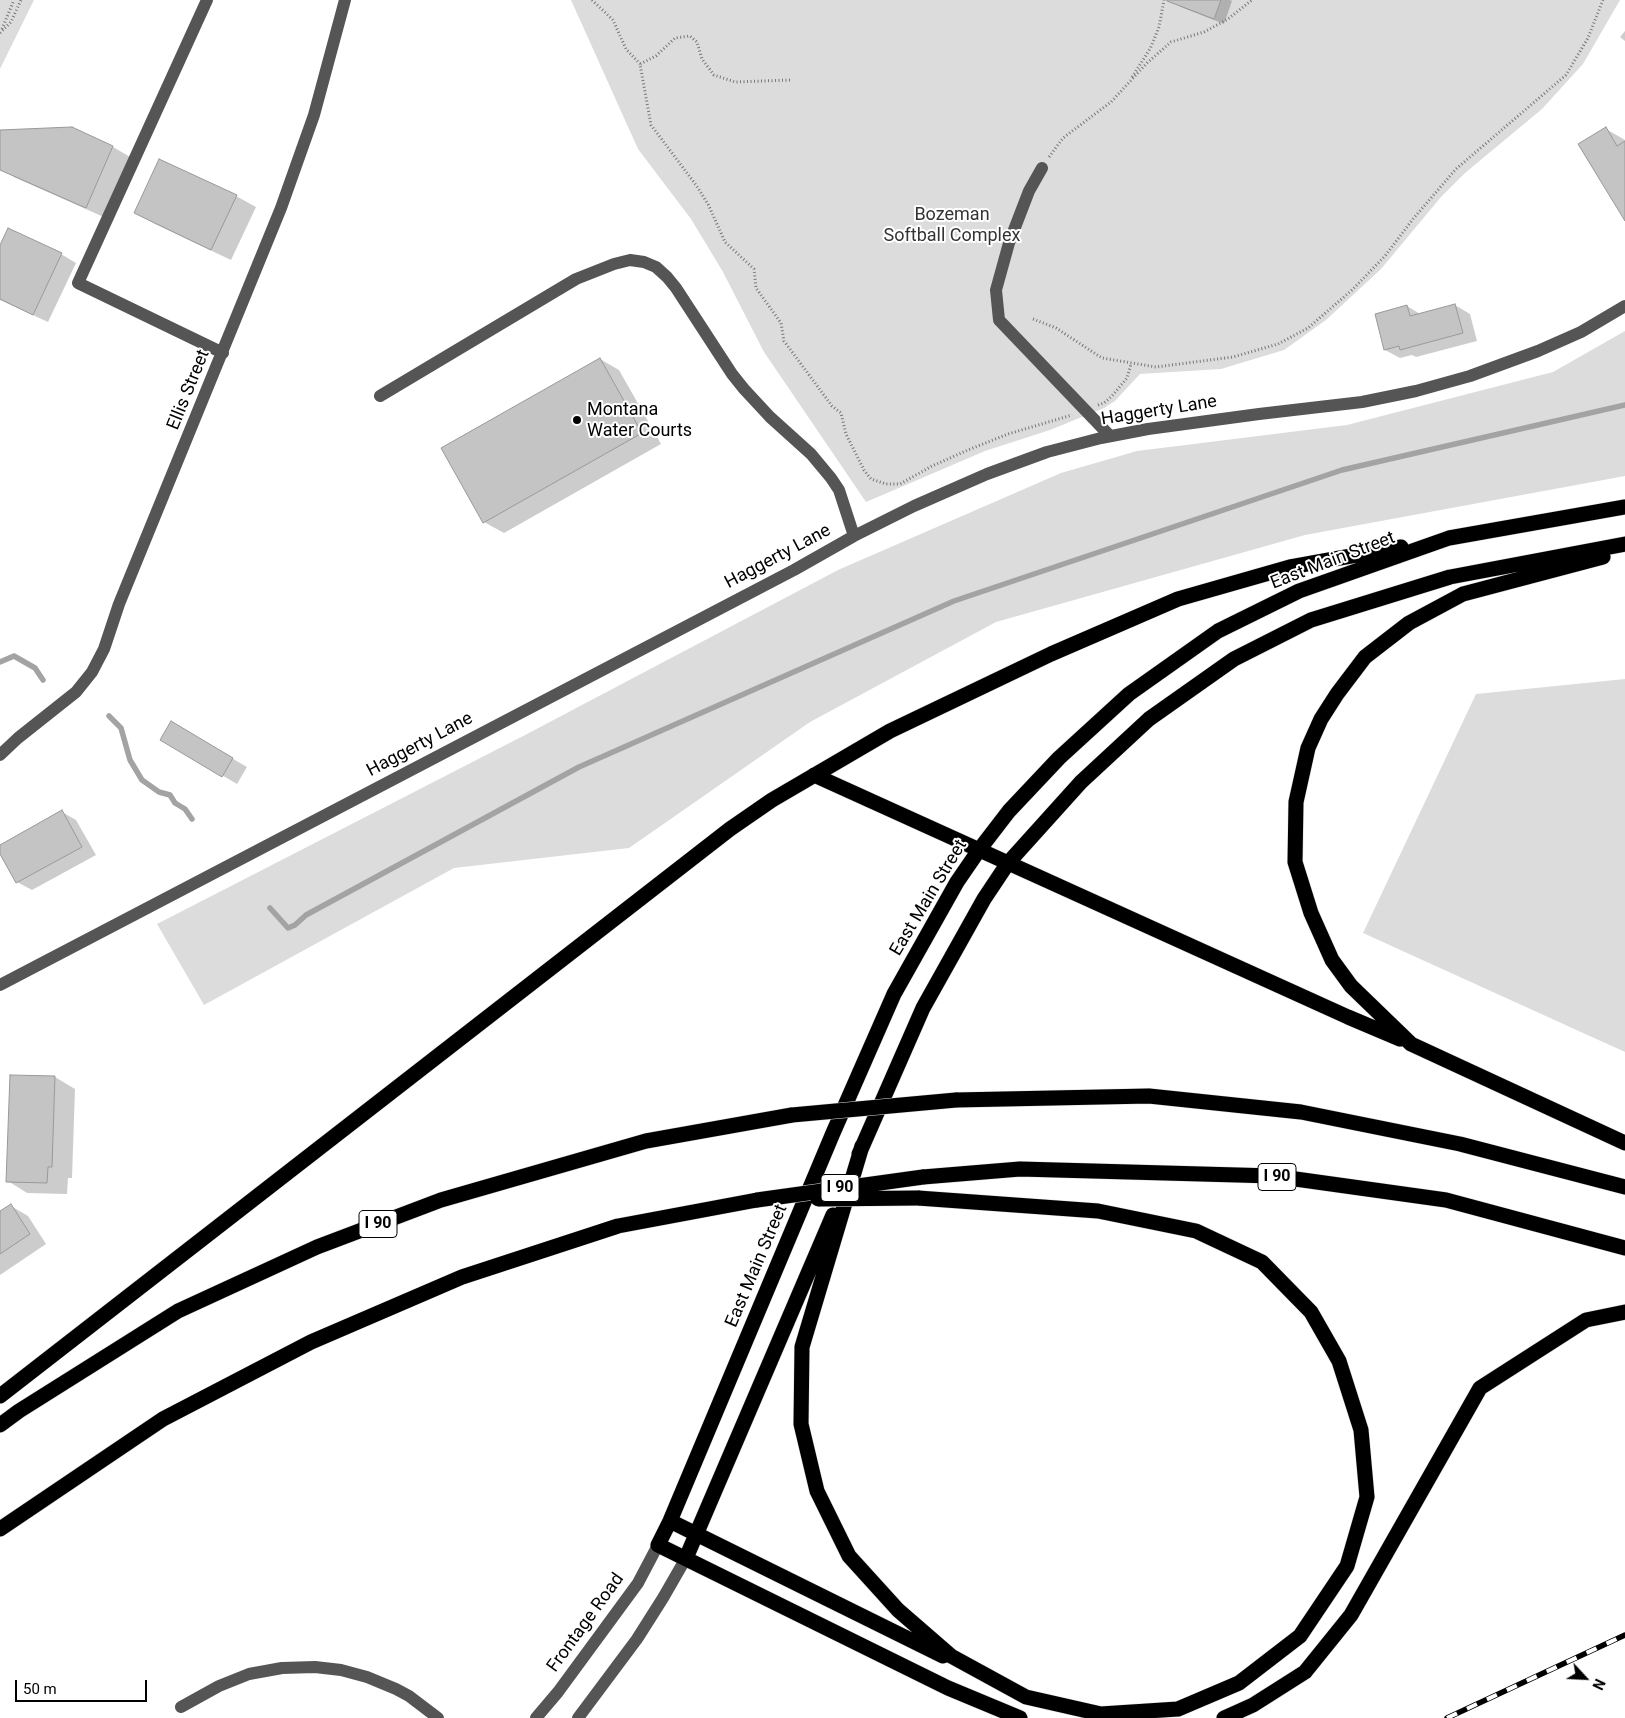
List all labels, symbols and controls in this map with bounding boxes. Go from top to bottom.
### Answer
park label: Bozeman Softball Complex [884,204,1020,246]
street label: Ellis Street [163,347,215,433]
street label: Haggerty Lane [1100,391,1218,431]
place label: Montana Water Courts [587,399,692,442]
marker: Montana Water Courts [571,414,583,426]
street label: Haggerty Lane [721,520,835,594]
street label: East Main Street [1268,527,1398,595]
street label: Haggerty Lane [363,708,477,782]
street label: East Main Street [886,836,972,960]
road number: I 90 [1258,1164,1296,1190]
road number: I 90 [821,1174,859,1202]
street label: East Main Street [721,1201,793,1331]
road number: I 90 [359,1210,397,1238]
street label: Frontage Road [543,1569,629,1677]
north arrow [1560,1653,1610,1703]
scale bar [18,1670,150,1702]
text: N [1589,1676,1608,1692]
text: 50 m [23,1680,57,1698]

